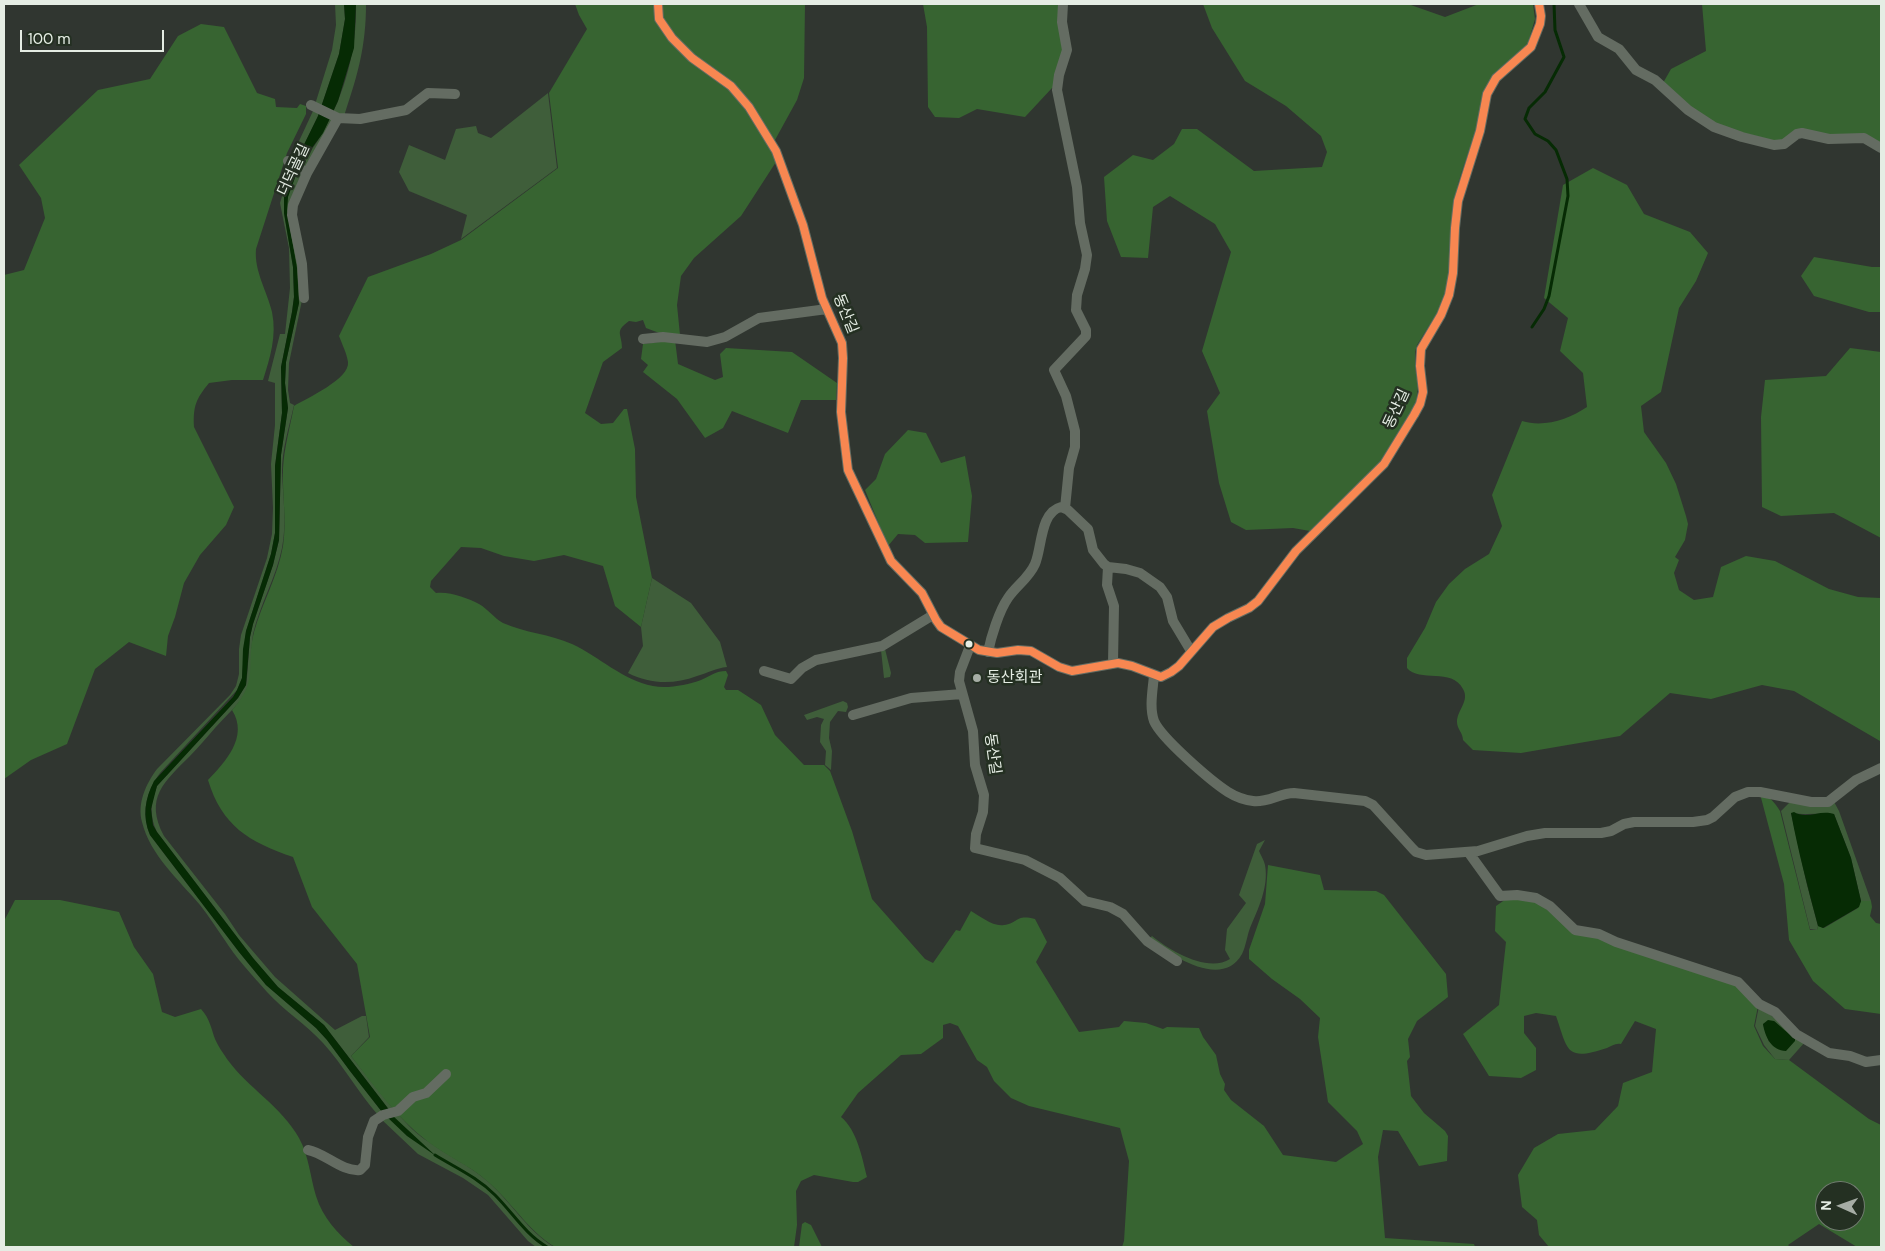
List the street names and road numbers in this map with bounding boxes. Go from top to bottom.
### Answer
street label: 더덕골길 [274,141,314,199]
street label: 동산길 [829,291,861,337]
street label: 동산길 [1380,386,1414,432]
street label: 동산길 [980,732,1004,776]

